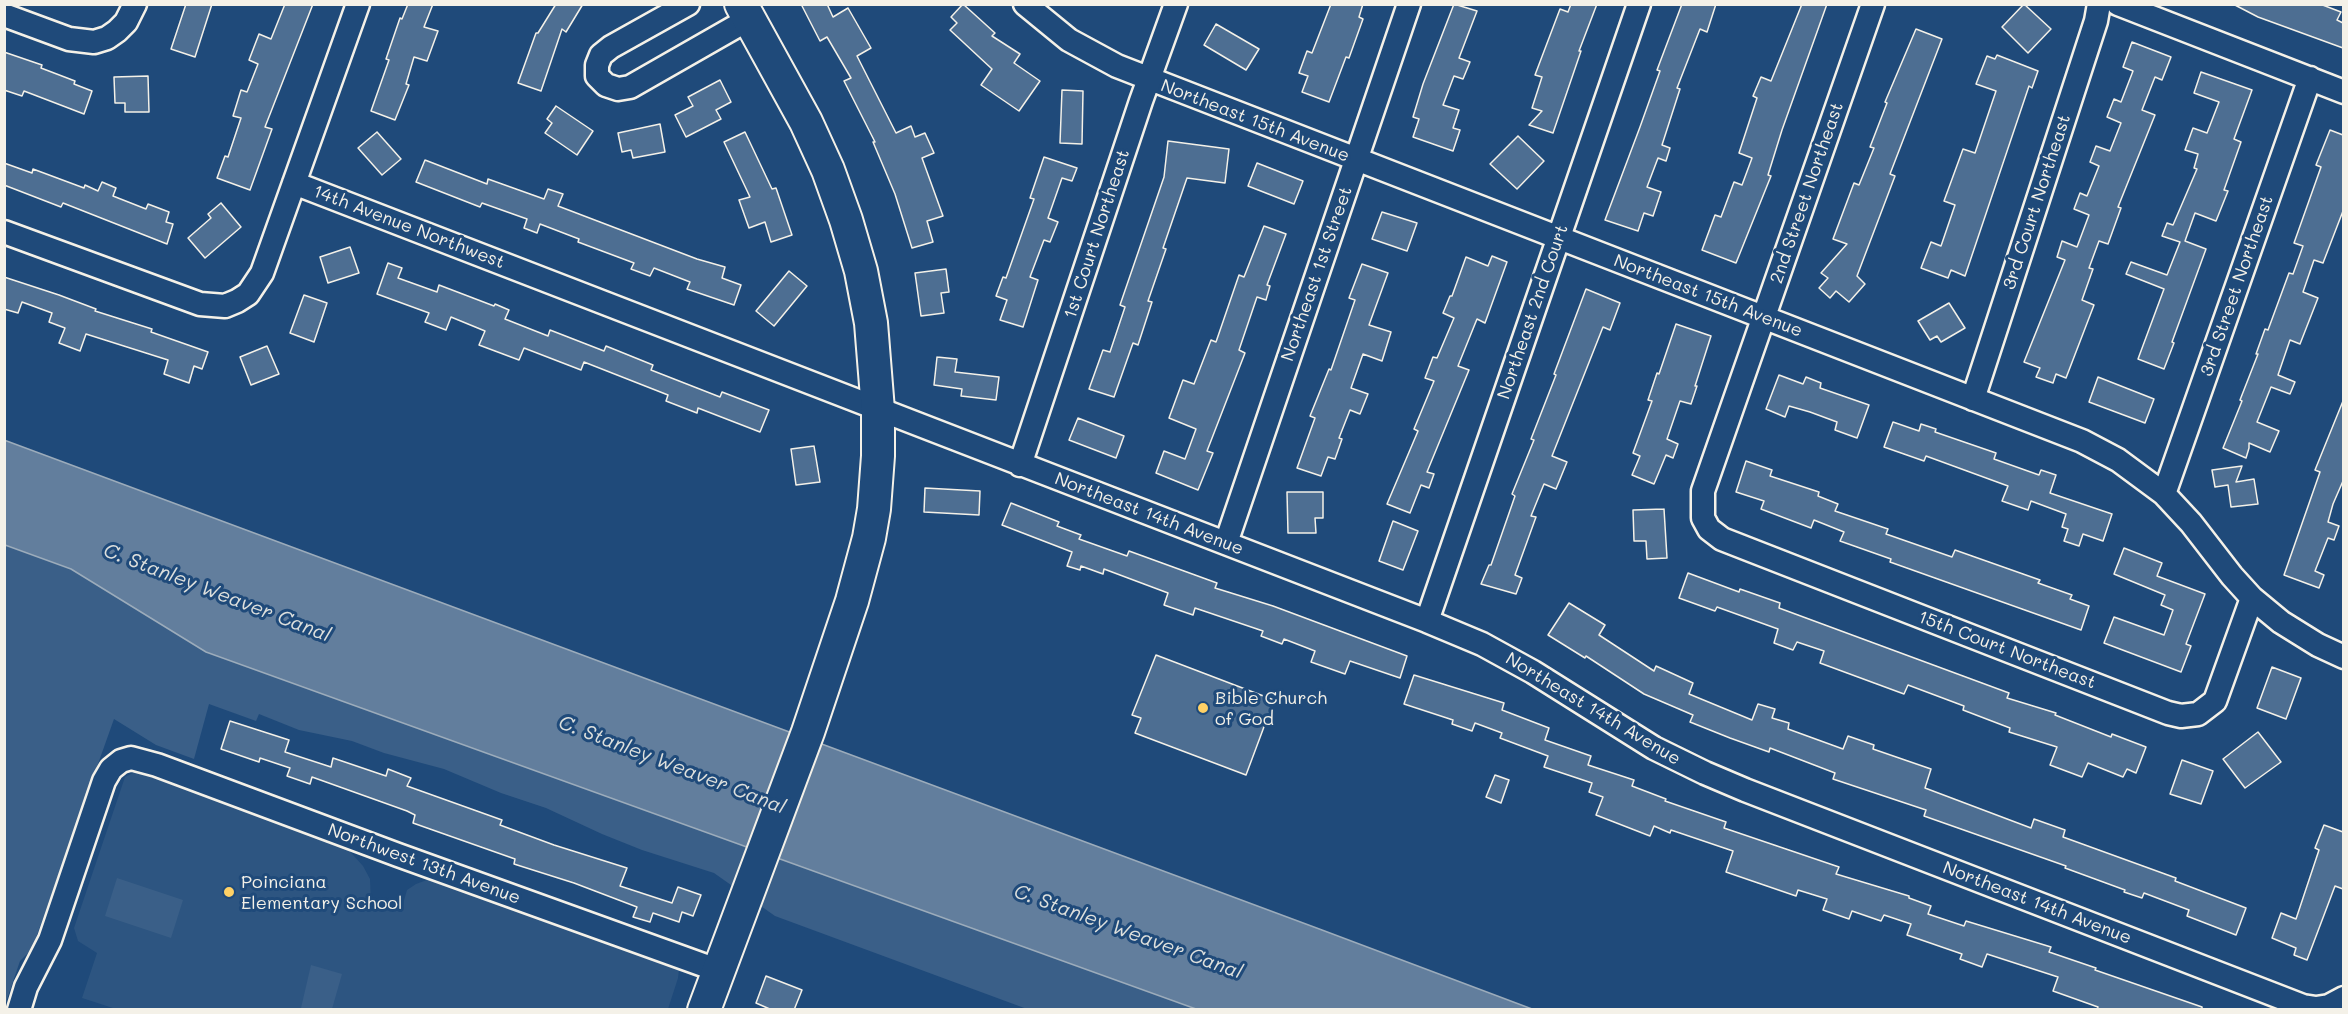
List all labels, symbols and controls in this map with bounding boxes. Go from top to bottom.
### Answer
street label: Northeast 15th Avenue [1158,75,1352,167]
street label: 2nd Street Northeast [1766,100,1848,286]
street label: 3rd Court Northeast [1998,112,2076,292]
street label: 1st Court Northeast [1059,147,1135,321]
street label: 14th Avenue Northwest [310,180,508,274]
street label: Northeast 1st Street [1277,184,1357,364]
street label: 3rd Street Northeast [2196,193,2278,379]
street label: Northeast 2nd Court [1493,222,1573,402]
street label: Northeast 15th Avenue [1611,250,1805,342]
street label: Northeast 14th Avenue [1052,468,1246,560]
water label: C. Stanley Weaver Canal [100,539,334,647]
street label: 15th Court Northeast [1915,606,2099,694]
street label: Northeast 14th Avenue [1501,648,1685,770]
place label: Bible Church of God [1215,687,1327,730]
marker: Bible Church of God [1196,701,1210,715]
water label: C. Stanley Weaver Canal [555,711,789,819]
street label: Northwest 13th Avenue [325,819,523,909]
street label: Northeast 14th Avenue [1940,857,2134,949]
place label: Poinciana Elementary School [241,871,402,914]
water label: C. Stanley Weaver Canal [1010,879,1246,985]
marker: Poinciana Elementary School [222,885,236,899]

